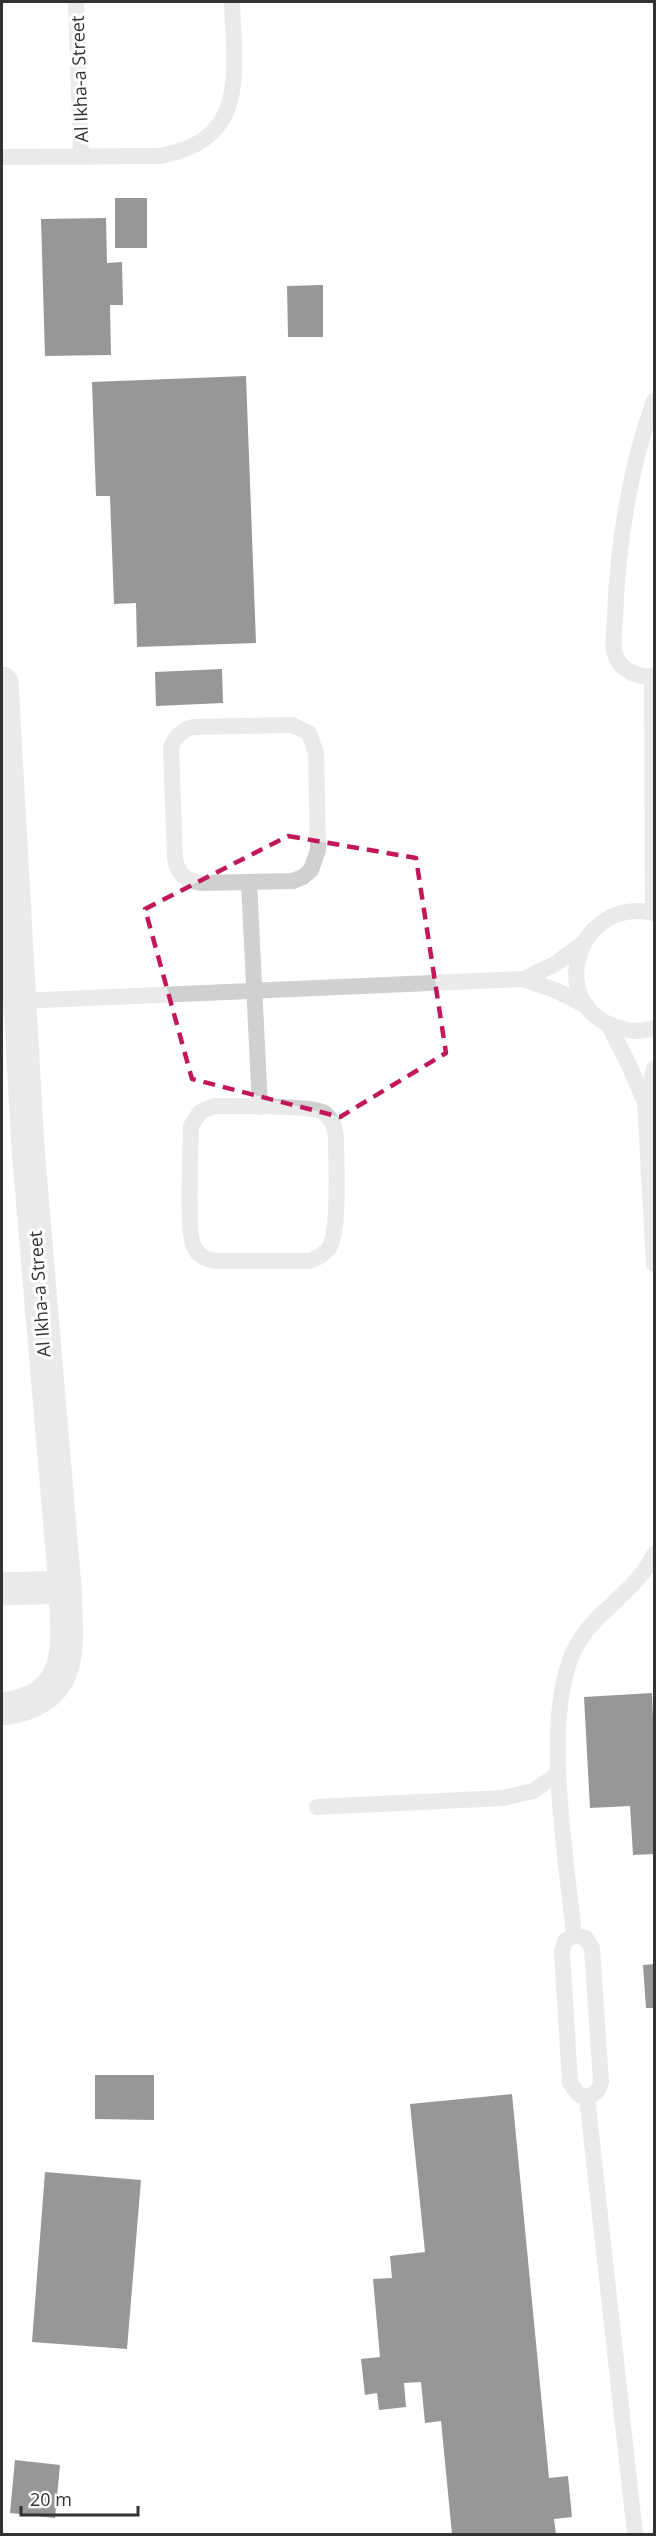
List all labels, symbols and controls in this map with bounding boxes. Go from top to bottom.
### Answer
street label: Al Ikha-a Street [65,15,93,143]
street label: Al Ikha-a Street [23,1230,55,1358]
scale bar [21,2479,138,2517]
text: 20 m [30,2487,72,2511]

